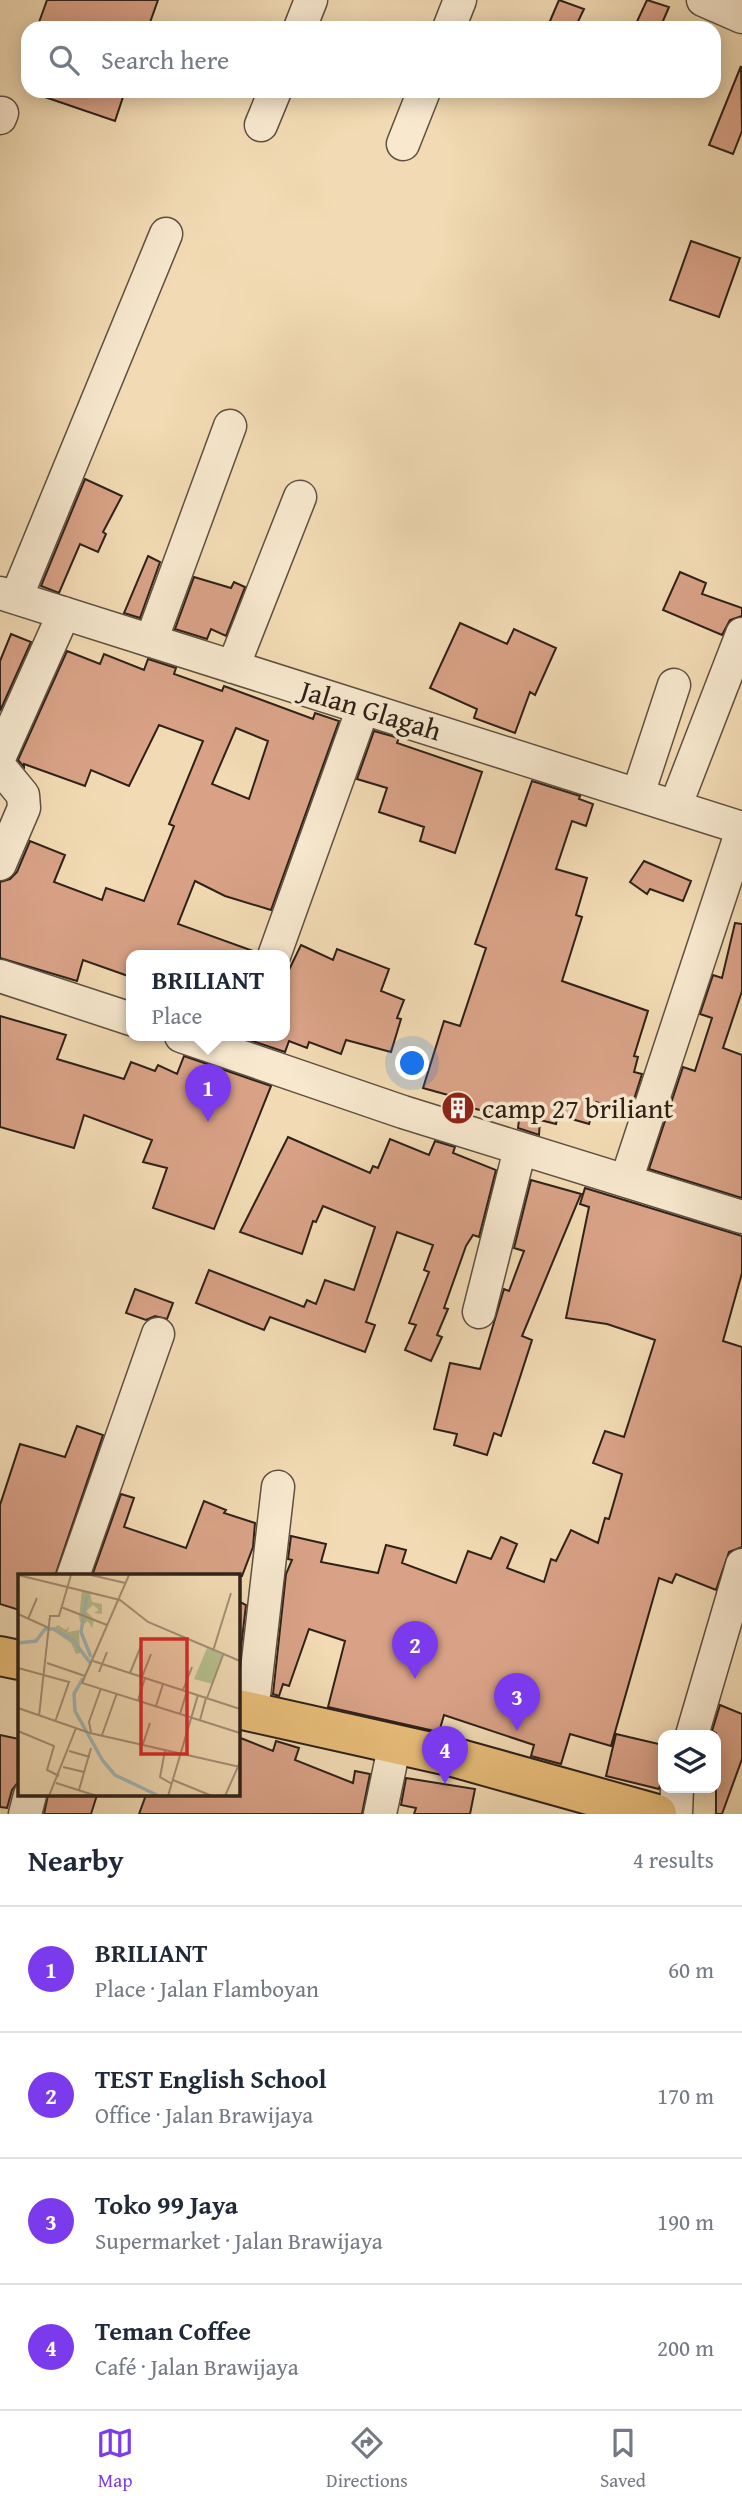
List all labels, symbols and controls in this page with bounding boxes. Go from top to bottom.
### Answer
search box [21,21,721,98]
text: Search here [101,40,229,79]
icon: search [45,41,83,79]
street label: Jalan Glagah [293,668,447,750]
popup [126,950,290,1041]
text: BRILIANT [152,960,264,999]
text: Place [152,999,202,1032]
your location [395,1046,429,1080]
pin: 1 [185,1064,231,1122]
place label: camp 27 briliant [482,1087,673,1128]
building icon: camp 27 briliant [439,1089,477,1127]
inset map [18,1574,240,1797]
pin: 2 [392,1621,438,1679]
pin: 3 [494,1673,540,1731]
pin: 4 [422,1726,468,1784]
map controls [658,1730,721,1793]
button: layers [658,1730,721,1793]
text: Nearby [28,1838,124,1882]
text: 4 results [633,1843,714,1876]
text: BRILIANT [95,1933,208,1972]
text: 1 [45,1953,57,1986]
text: 60 m [668,1953,714,1986]
text: Place · Jalan Flamboyan [95,1972,319,2005]
text: TEST English School [95,2059,327,2098]
text: 2 [45,2079,57,2112]
text: 170 m [657,2079,714,2112]
text: Office · Jalan Brawijaya [95,2098,313,2131]
text: Toko 99 Jaya [95,2185,238,2224]
text: 3 [45,2205,57,2238]
text: 190 m [657,2205,714,2238]
text: Supermarket · Jalan Brawijaya [95,2224,383,2257]
text: Teman Coffee [95,2311,251,2350]
text: 4 [45,2331,57,2364]
text: 200 m [657,2331,714,2364]
text: Café · Jalan Brawijaya [95,2350,299,2383]
tab: Map [96,2424,134,2494]
tab: Directions [326,2424,408,2494]
tab: Saved [600,2424,646,2494]

